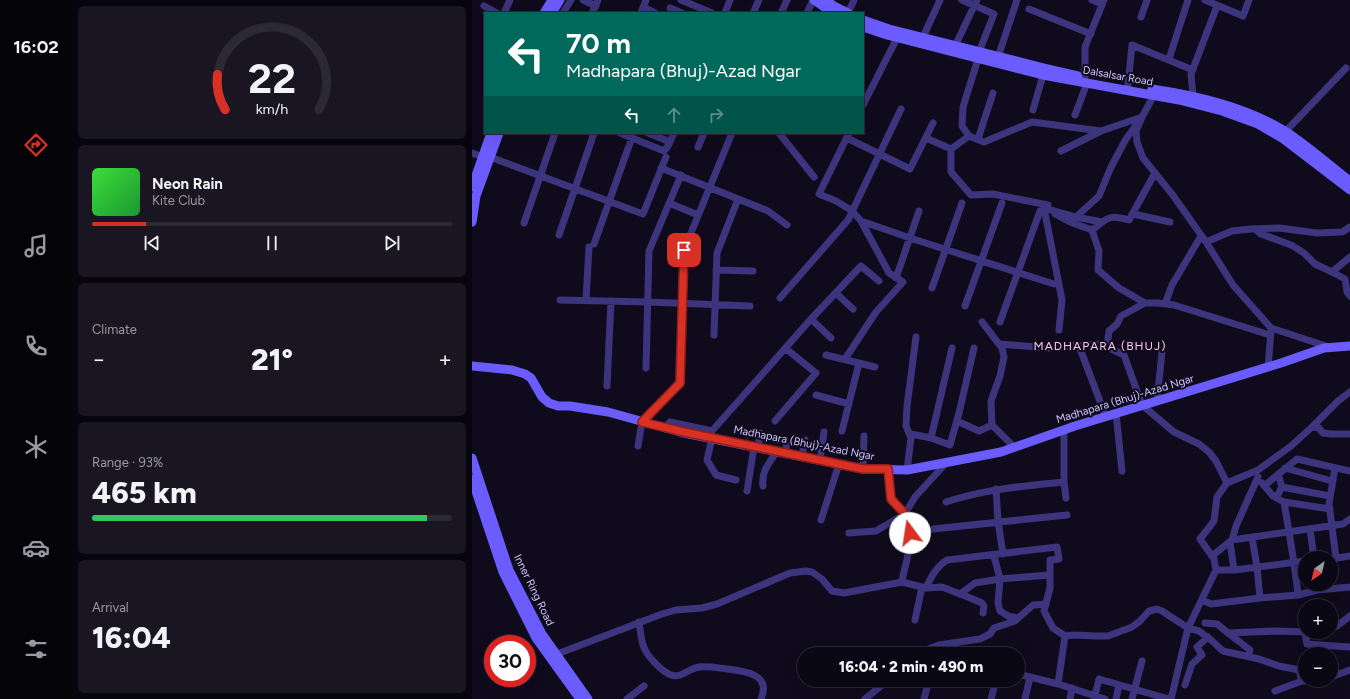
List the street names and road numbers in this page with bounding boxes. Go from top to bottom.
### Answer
street label: Dalsalsar Road [1082,63,1154,89]
street label: Madhapara (Bhuj)-Azad Ngar [1054,372,1196,426]
street label: Madhapara (Bhuj)-Azad Ngar [732,423,876,463]
street label: Inner Ring Road [511,552,557,628]

